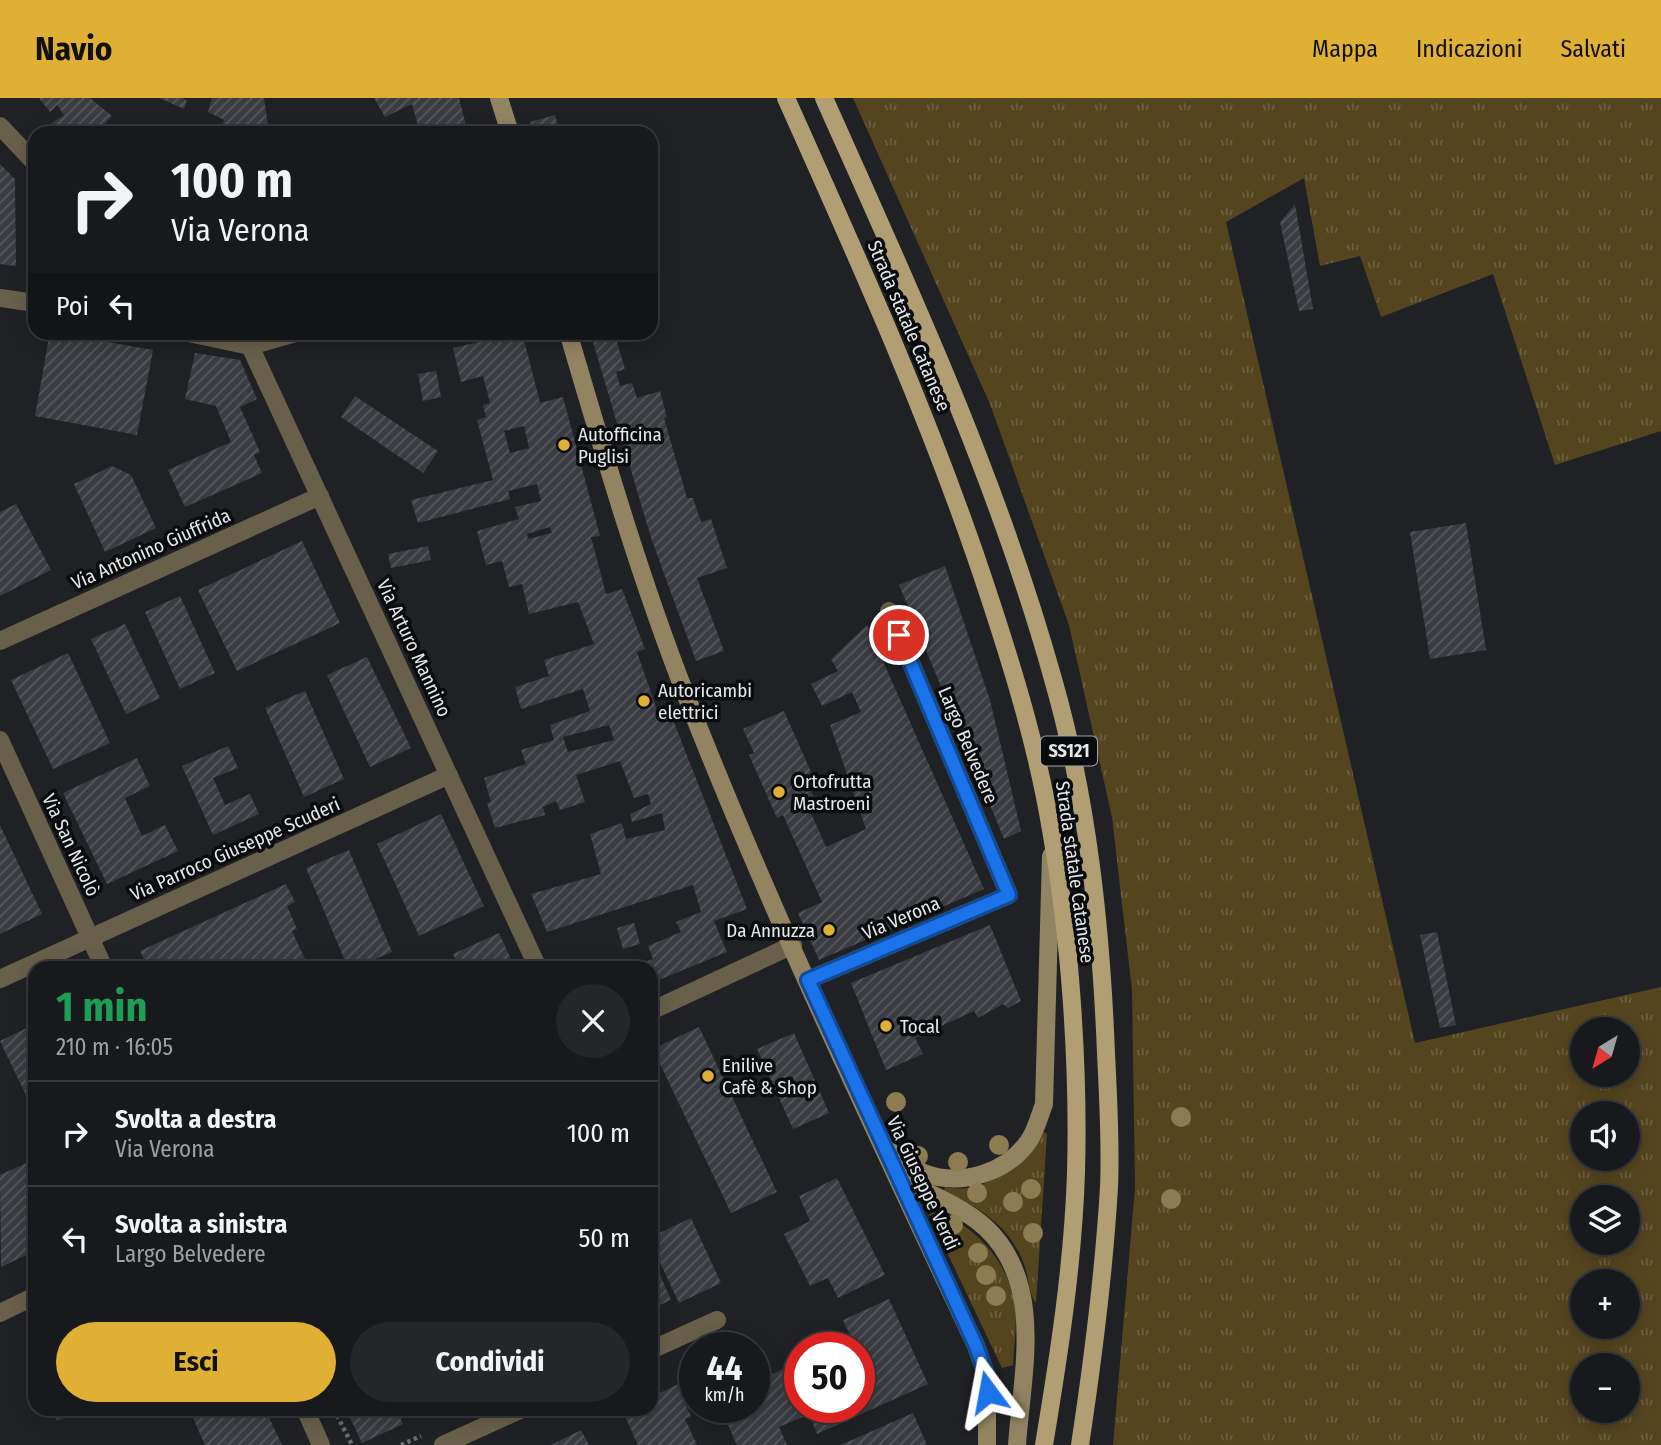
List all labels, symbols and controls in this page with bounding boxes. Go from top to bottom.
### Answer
text: Navio [35,29,112,69]
text: Mappa [1312,35,1378,63]
text: Indicazioni [1416,35,1522,63]
text: Salvati [1560,35,1626,63]
text: 100 m [171,151,293,210]
icon: right [56,154,147,245]
text: Via Verona [171,211,310,249]
street label: Strada statale Catanese [863,237,955,415]
icon: left [103,287,141,325]
text: Poi [56,291,89,322]
place label: Autofficina Puglisi [578,423,662,468]
marker: Autofficina Puglisi [556,437,572,453]
street label: Via Antonino Giuffrida [68,504,234,594]
street label: Via Arturo Mannino [372,576,456,720]
pin [869,605,929,665]
icon: arrive [880,616,918,654]
place label: Autoricambi elettrici [658,679,752,724]
street label: Largo Belvedere [933,683,1003,807]
marker: Autoricambi elettrici [636,693,652,709]
road number: SS121 [1041,736,1097,766]
place label: Ortofrutta Mastroeni [793,770,871,815]
street label: Strada statale Catanese [1051,780,1099,964]
marker: Ortofrutta Mastroeni [771,784,787,800]
street label: Via San Nicolò [37,790,105,900]
street label: Via Parroco Giuseppe Scuderi [127,792,343,906]
street label: Via Verona [859,891,943,945]
place label: Da Annuzza [726,919,815,942]
marker: Da Annuzza [821,922,837,938]
text: 1 min [56,982,147,1032]
button: close [556,984,630,1058]
place label: Tocal [900,1015,940,1038]
north arrow [1570,1017,1640,1087]
map controls [1570,1017,1640,1423]
marker: Tocal [878,1018,894,1034]
text: 210 m · 16:05 [56,1033,173,1061]
place label: Enilive Cafè & Shop [722,1054,817,1099]
marker: Enilive Cafè & Shop [700,1068,716,1084]
button: sound [1570,1101,1640,1171]
text: Svolta a destra [115,1104,276,1135]
street label: Via Giuseppe Verdi [882,1112,964,1254]
icon: right [56,1115,94,1153]
text: 100 m [567,1118,630,1149]
text: Via Verona [115,1135,215,1163]
button: layers [1570,1185,1640,1255]
text: Svolta a sinistra [115,1209,287,1240]
icon: left [56,1220,94,1258]
text: 50 m [578,1223,630,1254]
text: Largo Belvedere [115,1240,266,1268]
button: + [1570,1269,1640,1339]
button: Esci [56,1322,336,1402]
button: Condividi [350,1322,630,1402]
speed limit sign: 50 [784,1332,875,1423]
text: 44 [707,1347,742,1389]
button: − [1570,1353,1640,1423]
position arrow [951,1355,1025,1429]
text: km/h [704,1384,745,1406]

